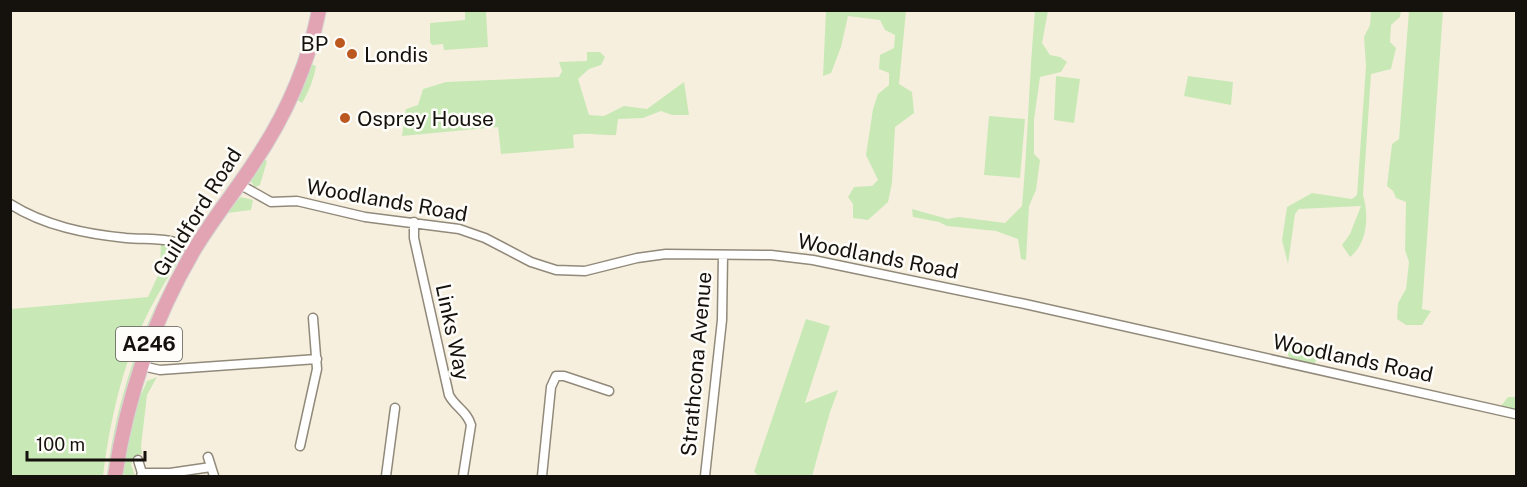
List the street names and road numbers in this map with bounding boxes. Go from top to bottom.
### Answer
street label: Guildford Road [147,143,247,281]
street label: Woodlands Road [304,174,470,226]
street label: Woodlands Road [795,228,961,284]
street label: Strathcona Avenue [675,271,717,457]
street label: Links Way [431,282,475,382]
road number: A246 [116,327,182,361]
street label: Woodlands Road [1270,329,1436,387]

